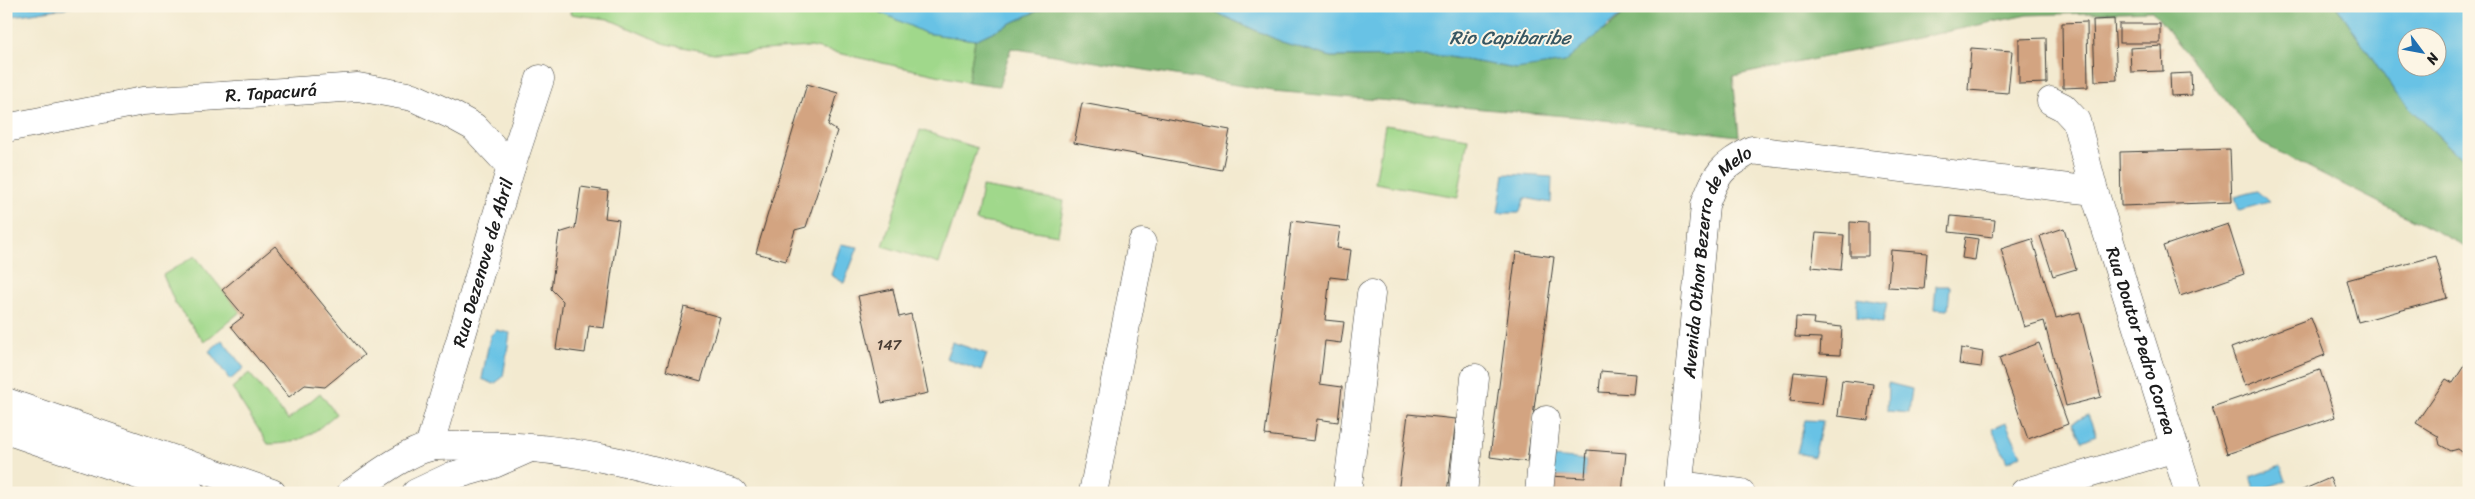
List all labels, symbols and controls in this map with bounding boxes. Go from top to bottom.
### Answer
water label: Rio Capibaribe [1450,21,1573,54]
north arrow [2398,28,2448,78]
text: N [2419,47,2446,70]
street label: R. Tapacurá [224,74,318,112]
street label: Avenida Othon Bezerra de Melo [1673,137,1758,381]
street label: Rua Dezenove de Abril [443,174,523,351]
street label: Rua Doutor Pedro Correa [2096,243,2186,439]
house number: 147 [877,332,903,358]

